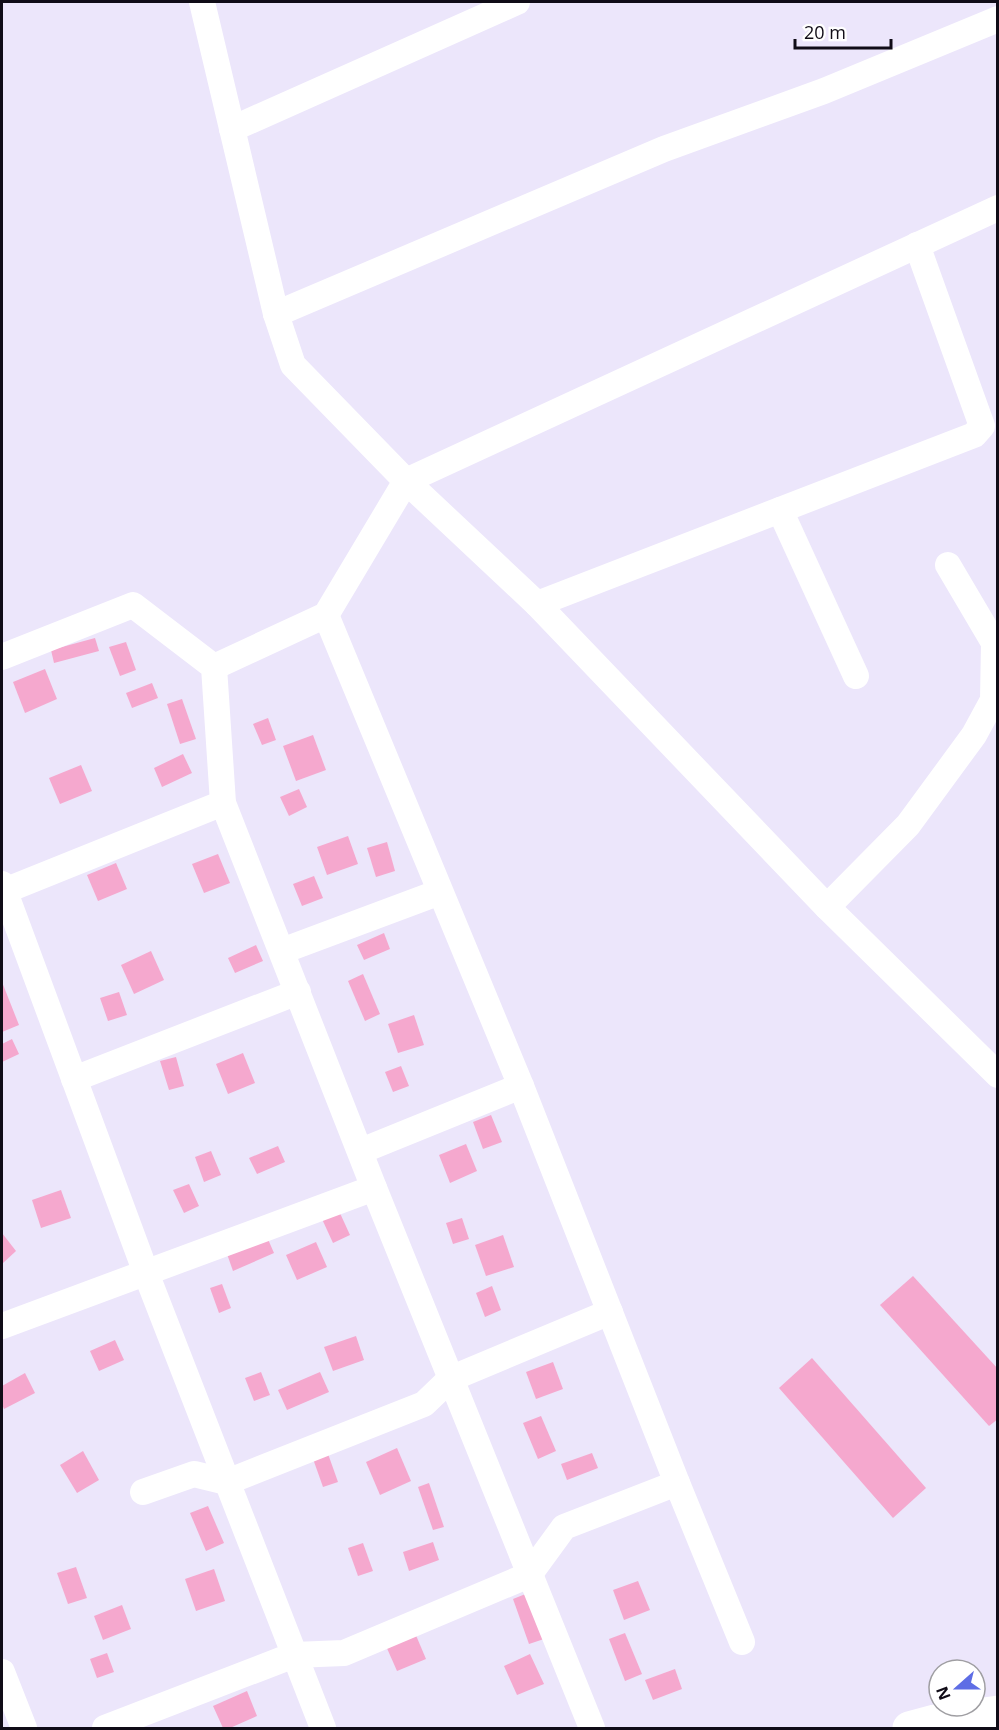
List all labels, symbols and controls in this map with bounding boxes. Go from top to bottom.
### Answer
scale bar [795,12,891,50]
text: 20 m [804,20,846,44]
north arrow [927,1658,987,1718]
text: N [930,1683,956,1703]

